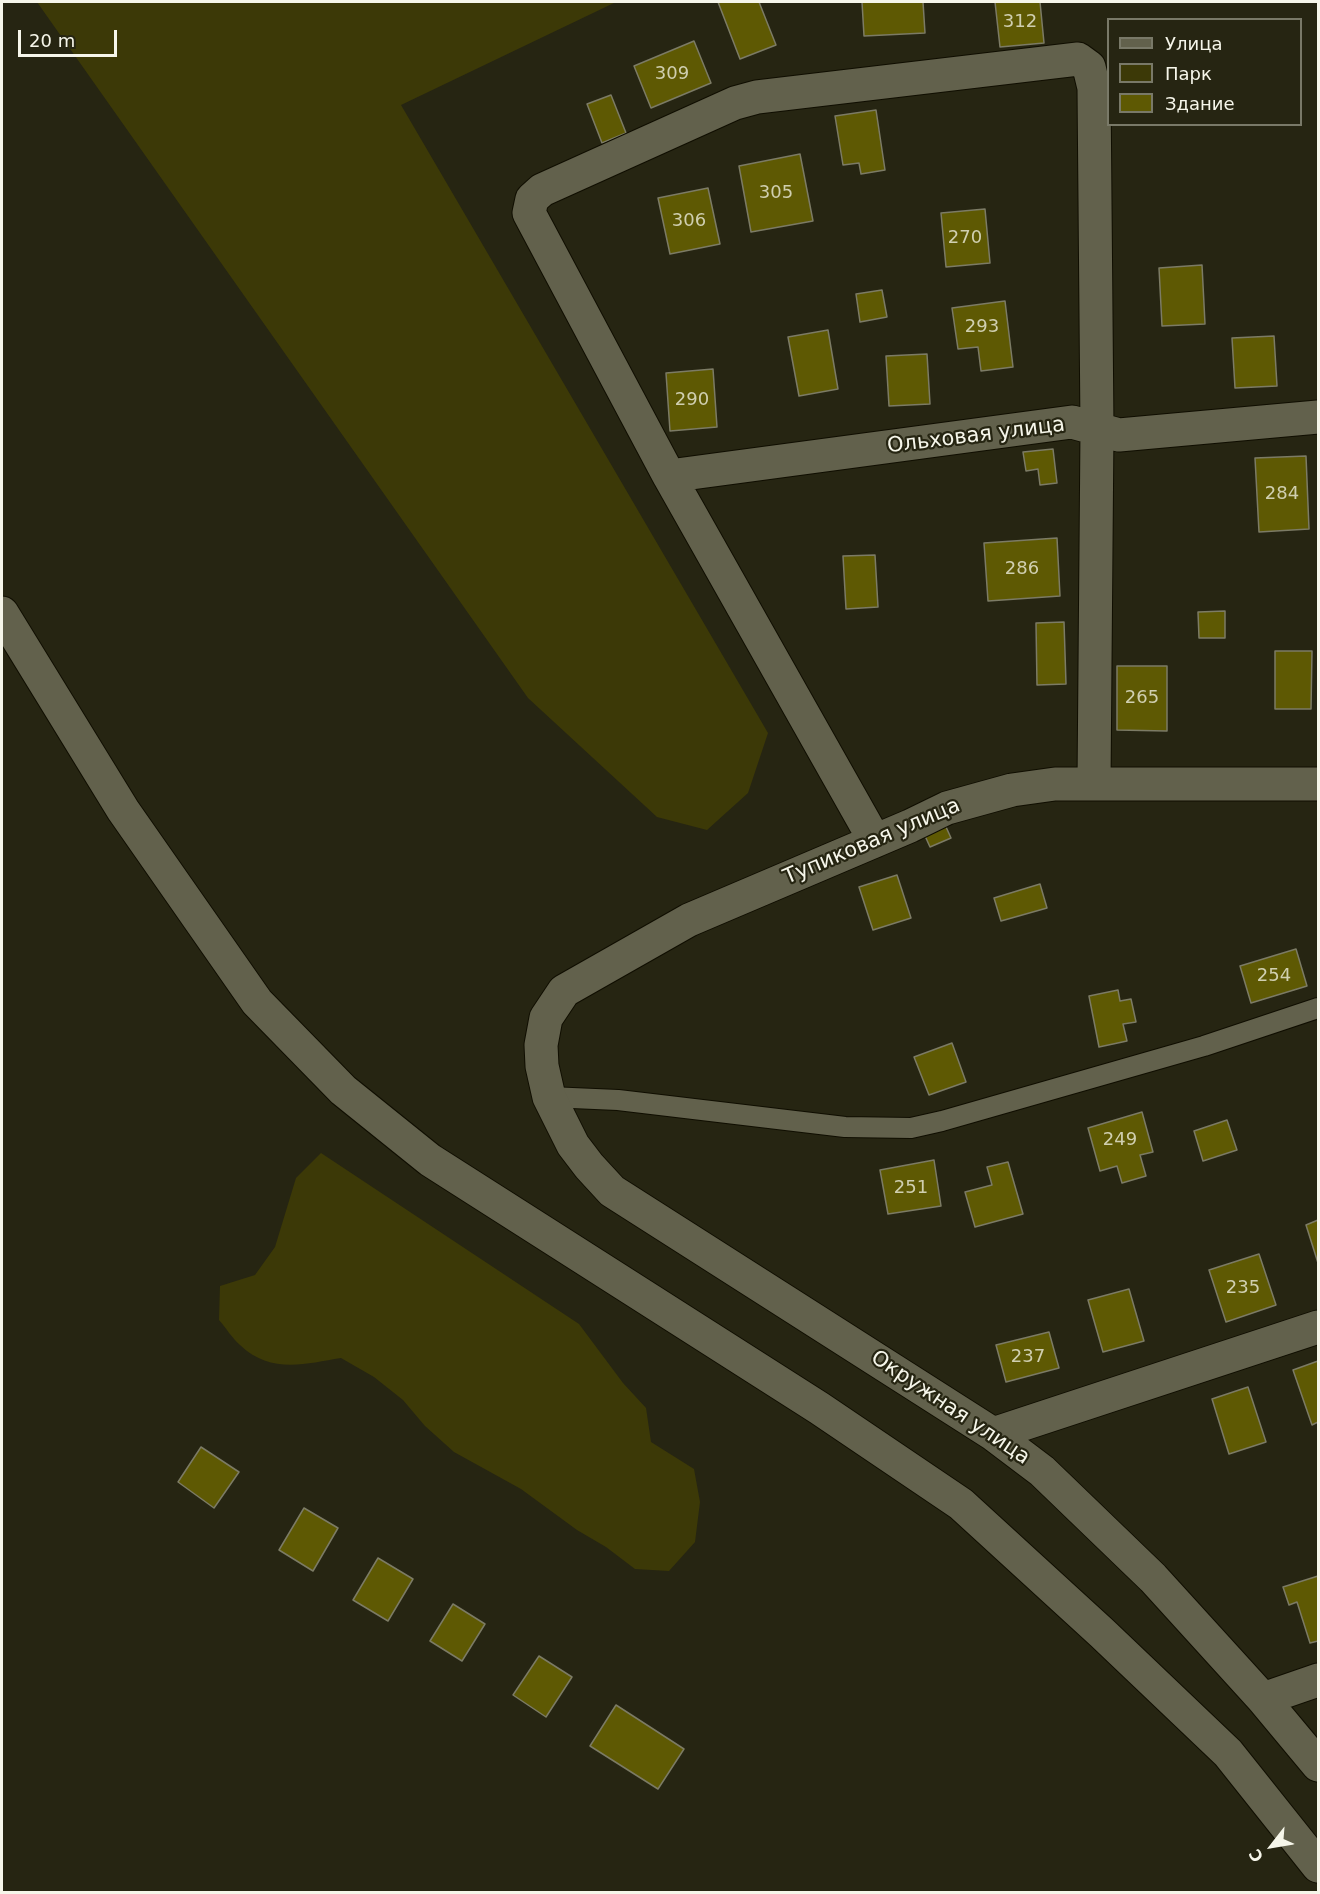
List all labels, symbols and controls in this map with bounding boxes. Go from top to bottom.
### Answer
house number: 312 [1003,11,1037,33]
scale bar [21,18,120,56]
legend [1107,18,1302,126]
text: 20 m [29,30,75,51]
text: Улица [1165,33,1222,54]
house number: 309 [655,63,689,85]
text: Парк [1165,63,1212,84]
text: Здание [1165,93,1235,114]
house number: 305 [759,182,793,204]
house number: 306 [672,210,706,232]
house number: 270 [948,227,982,249]
house number: 293 [965,316,999,338]
house number: 290 [675,389,709,411]
street label: Ольховая улица [886,413,1066,459]
house number: 284 [1265,483,1299,505]
house number: 286 [1005,558,1039,580]
house number: 265 [1125,687,1159,709]
street label: Тупиковая улица [780,793,964,891]
house number: 254 [1257,965,1291,987]
house number: 249 [1103,1129,1137,1151]
house number: 251 [894,1177,928,1199]
house number: 235 [1226,1277,1260,1299]
street label: Окружная улица [866,1345,1034,1471]
house number: 237 [1011,1346,1045,1368]
north arrow [1242,1816,1302,1876]
text: С [1245,1846,1267,1865]

